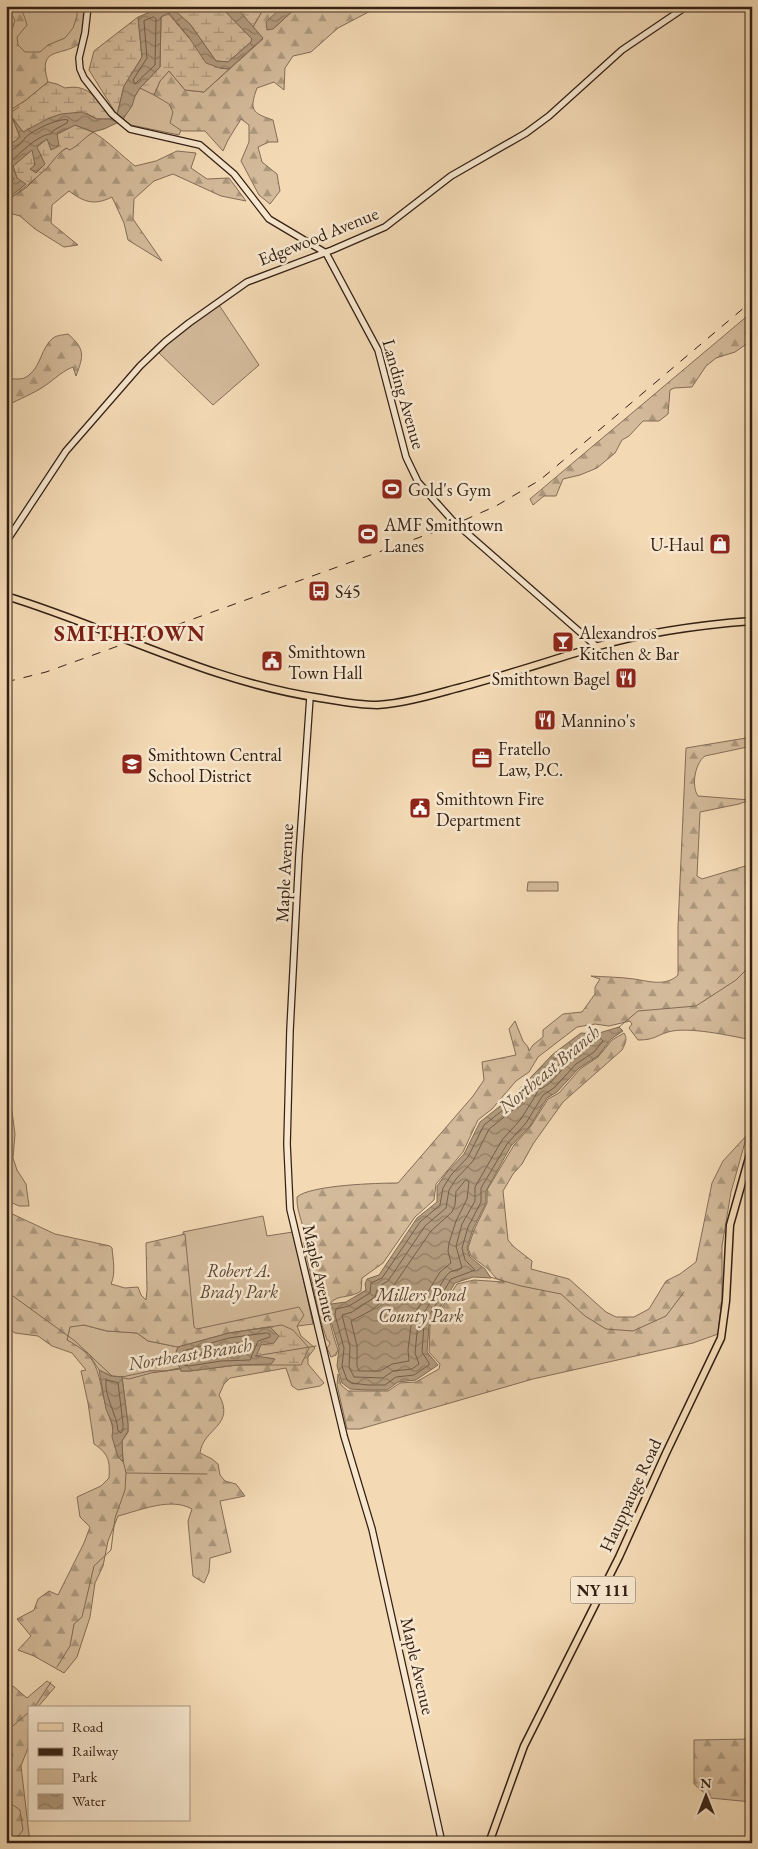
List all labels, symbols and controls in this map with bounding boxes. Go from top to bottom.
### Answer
street label: Edgewood Avenue [254,201,382,271]
street label: Landing Avenue [377,336,431,452]
sports icon: Gold's Gym [380,477,404,501]
place label: Gold's Gym [408,478,491,501]
place label: AMF Smithtown Lanes [383,513,504,557]
sports icon: AMF Smithtown Lanes [356,522,380,546]
shop icon: U-Haul [708,532,732,556]
place label: U-Haul [650,533,704,556]
bus stop icon: S45 [307,579,331,603]
place label: S45 [335,580,361,603]
district label: SMITHTOWN [54,619,206,648]
place label: Alexandros Kitchen & Bar [578,621,679,665]
bar icon: Alexandros Kitchen & Bar [551,630,575,654]
place label: Smithtown Town Hall [288,640,366,684]
public building icon: Smithtown Town Hall [260,649,284,673]
restaurant icon: Smithtown Bagel [614,666,638,690]
place label: Smithtown Bagel [492,667,610,690]
restaurant icon: Mannino's [533,708,557,732]
place label: Mannino's [561,709,635,732]
place label: Fratello Law, P.C. [498,737,563,781]
place label: Smithtown Central School District [148,743,282,787]
office icon: Fratello Law, P.C. [470,746,494,770]
school or university icon: Smithtown Central School District [120,752,144,776]
place label: Smithtown Fire Department [436,787,544,831]
public building icon: Smithtown Fire Department [408,796,432,820]
street label: Maple Avenue [270,823,298,923]
water label: Northeast Branch [492,1019,605,1119]
street label: Maple Avenue [298,1222,342,1324]
park label: Robert A. Brady Park [199,1259,278,1304]
park label: Millers Pond County Park [375,1283,467,1328]
water label: Northeast Branch [125,1332,254,1376]
street label: Hauppauge Road [594,1434,667,1555]
road number: NY 111 [570,1576,636,1604]
street label: Maple Avenue [396,1615,440,1717]
legend [28,1706,190,1822]
text: Road [72,1717,104,1736]
text: Railway [72,1741,119,1760]
text: Park [72,1767,99,1786]
north arrow [680,1772,730,1822]
text: N [700,1774,712,1792]
text: Water [72,1791,106,1810]

